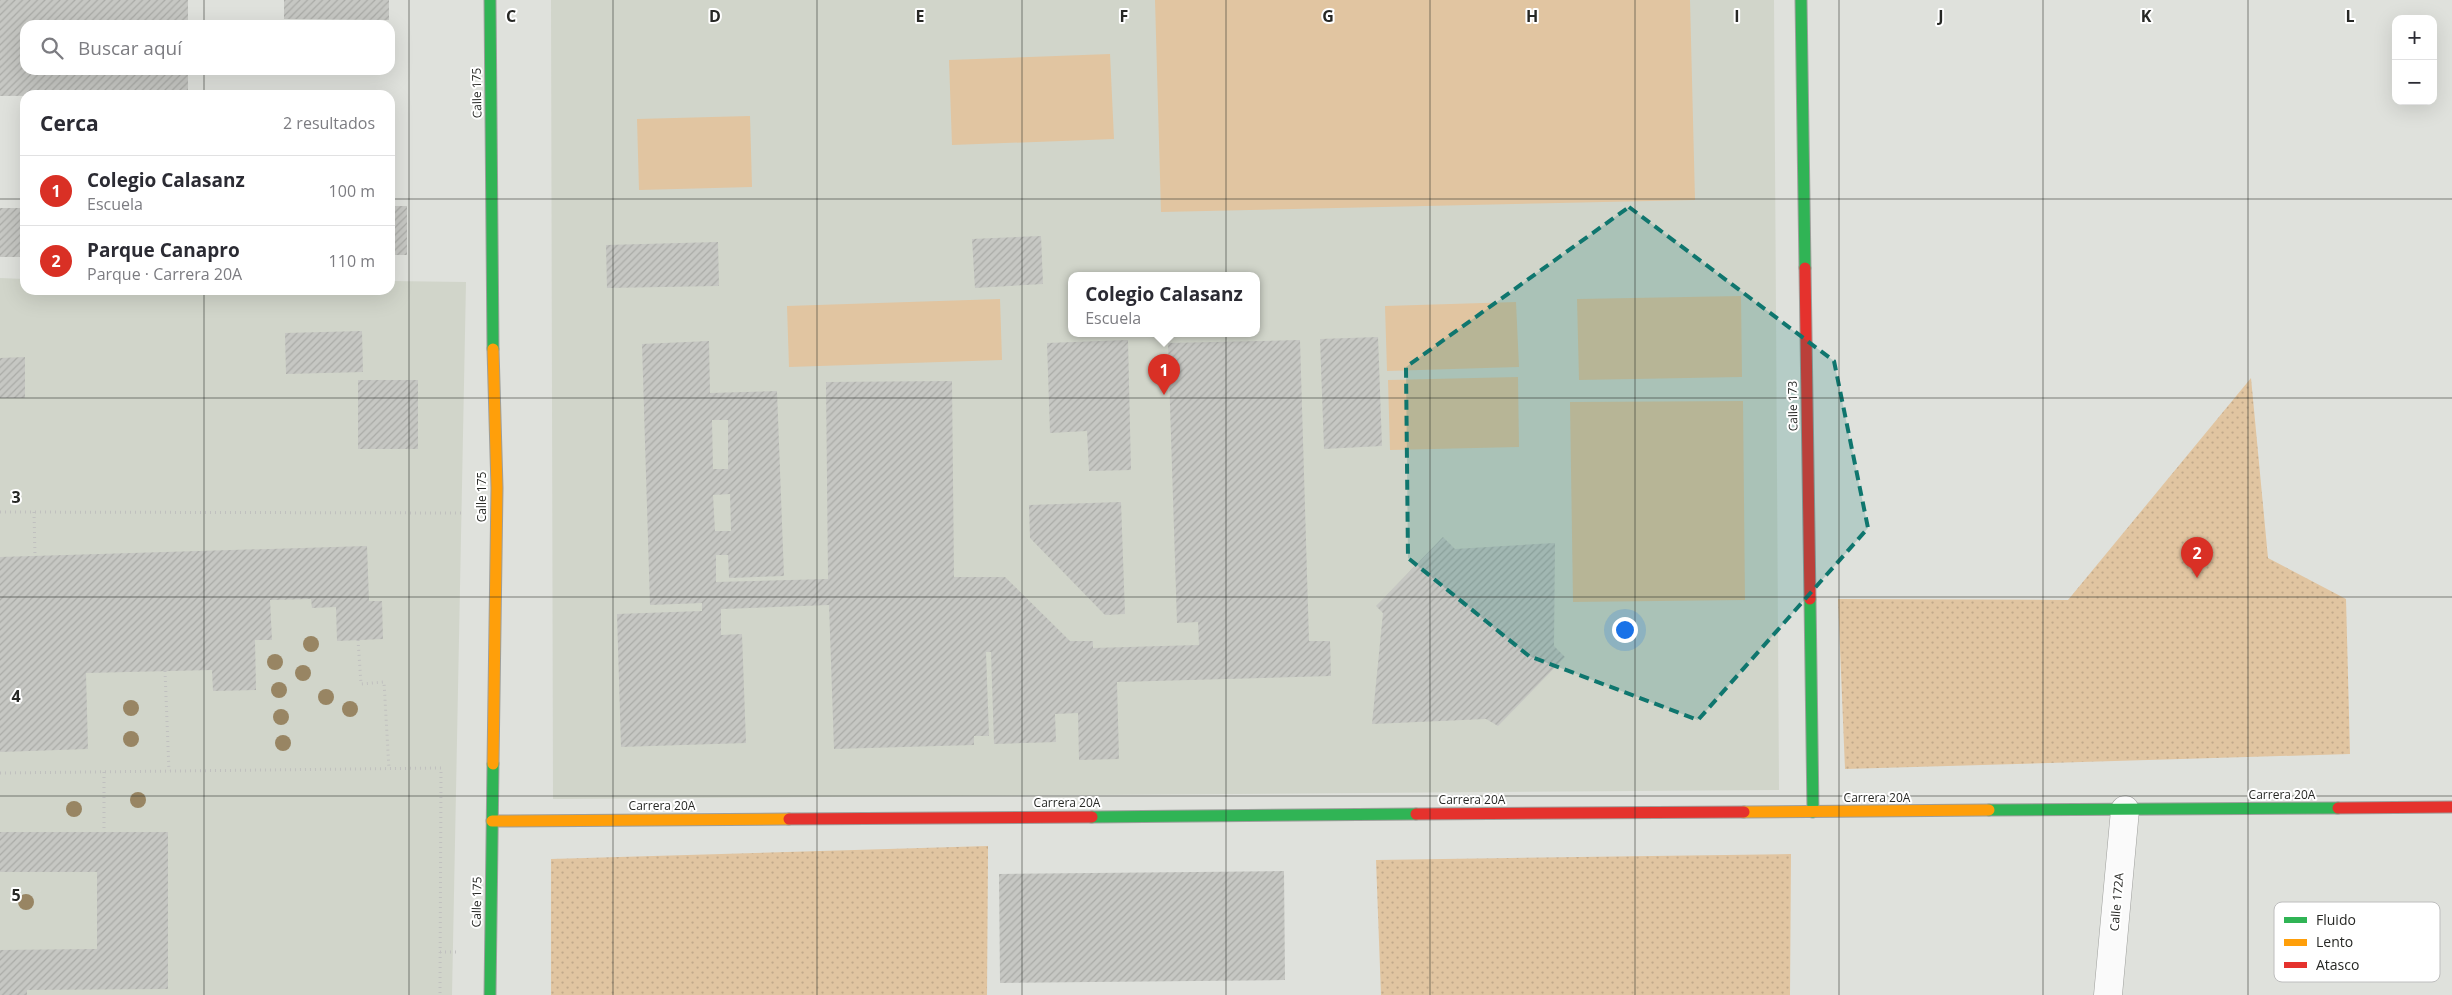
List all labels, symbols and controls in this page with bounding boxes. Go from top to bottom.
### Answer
text: C [506,5,516,27]
text: D [709,5,721,27]
text: E [916,5,925,27]
text: F [1120,5,1128,27]
text: G [1322,5,1334,27]
text: H [1526,5,1538,27]
text: I [1734,5,1740,27]
text: J [1936,5,1944,27]
text: K [2141,5,2152,27]
text: L [2345,5,2355,27]
map controls [2392,15,2437,105]
button: + [2392,15,2437,60]
search box [20,20,395,75]
icon: search [38,34,66,62]
text: Buscar aquí [78,35,182,61]
button: − [2392,60,2437,105]
street label: Calle 175 [468,67,485,119]
text: Cerca [40,109,99,137]
text: 2 resultados [283,112,375,134]
text: Colegio Calasanz [87,167,245,193]
text: 1 [51,180,61,202]
text: 100 m [329,180,375,202]
text: Escuela [87,193,143,215]
text: Parque Canapro [87,237,240,263]
text: 2 [51,250,61,272]
text: 110 m [329,250,375,272]
text: Parque · Carrera 20A [87,263,242,285]
popup [1068,272,1260,337]
text: Colegio Calasanz [1085,281,1243,307]
text: Escuela [1085,307,1141,329]
pin: 1 [1148,354,1180,395]
street label: Calle 173 [1784,380,1801,432]
street label: Calle 175 [473,472,490,522]
text: 3 [11,486,21,508]
pin: 2 [2181,537,2213,578]
your location [1612,617,1638,643]
text: 4 [11,685,21,707]
street label: Carrera 20A [2249,786,2316,803]
street label: Carrera 20A [1844,789,1911,806]
street label: Carrera 20A [1439,791,1506,808]
street label: Carrera 20A [1034,794,1101,811]
street label: Carrera 20A [629,797,696,814]
street label: Calle 172A [2105,872,2128,932]
street label: Calle 175 [468,876,485,928]
text: 5 [11,884,21,906]
legend [2274,902,2440,982]
text: Fluido [2316,910,2356,929]
text: Lento [2316,932,2353,951]
text: Atasco [2316,955,2359,974]

